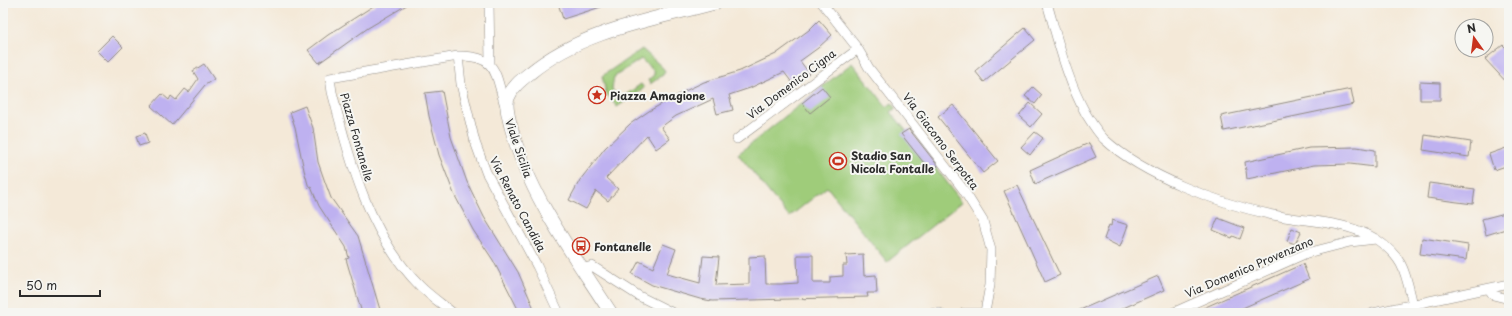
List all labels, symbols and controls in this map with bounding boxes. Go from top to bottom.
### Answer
north arrow [1454,18,1494,58]
text: N [1465,18,1478,37]
street label: Via Domenico Cigna [743,45,839,123]
place icon: Piazza Amagione [587,85,607,105]
place label: Piazza Amagione [610,87,706,104]
street label: Via Giacomo Serpotta [899,89,983,193]
street label: Piazza Fontanelle [336,91,378,183]
street label: Viale Sicilia [501,116,537,180]
place label: Stadio San Nicola Fontalle [851,147,934,177]
sports icon: Stadio San Nicola Fontalle [828,151,848,171]
street label: Via Renato Candida [486,153,550,255]
street label: Via Domenico Provenzano [1182,232,1316,302]
bus stop icon: Fontanelle [571,236,591,256]
place label: Fontanelle [594,238,651,255]
scale bar [20,272,100,298]
text: 50 m [26,276,57,294]

